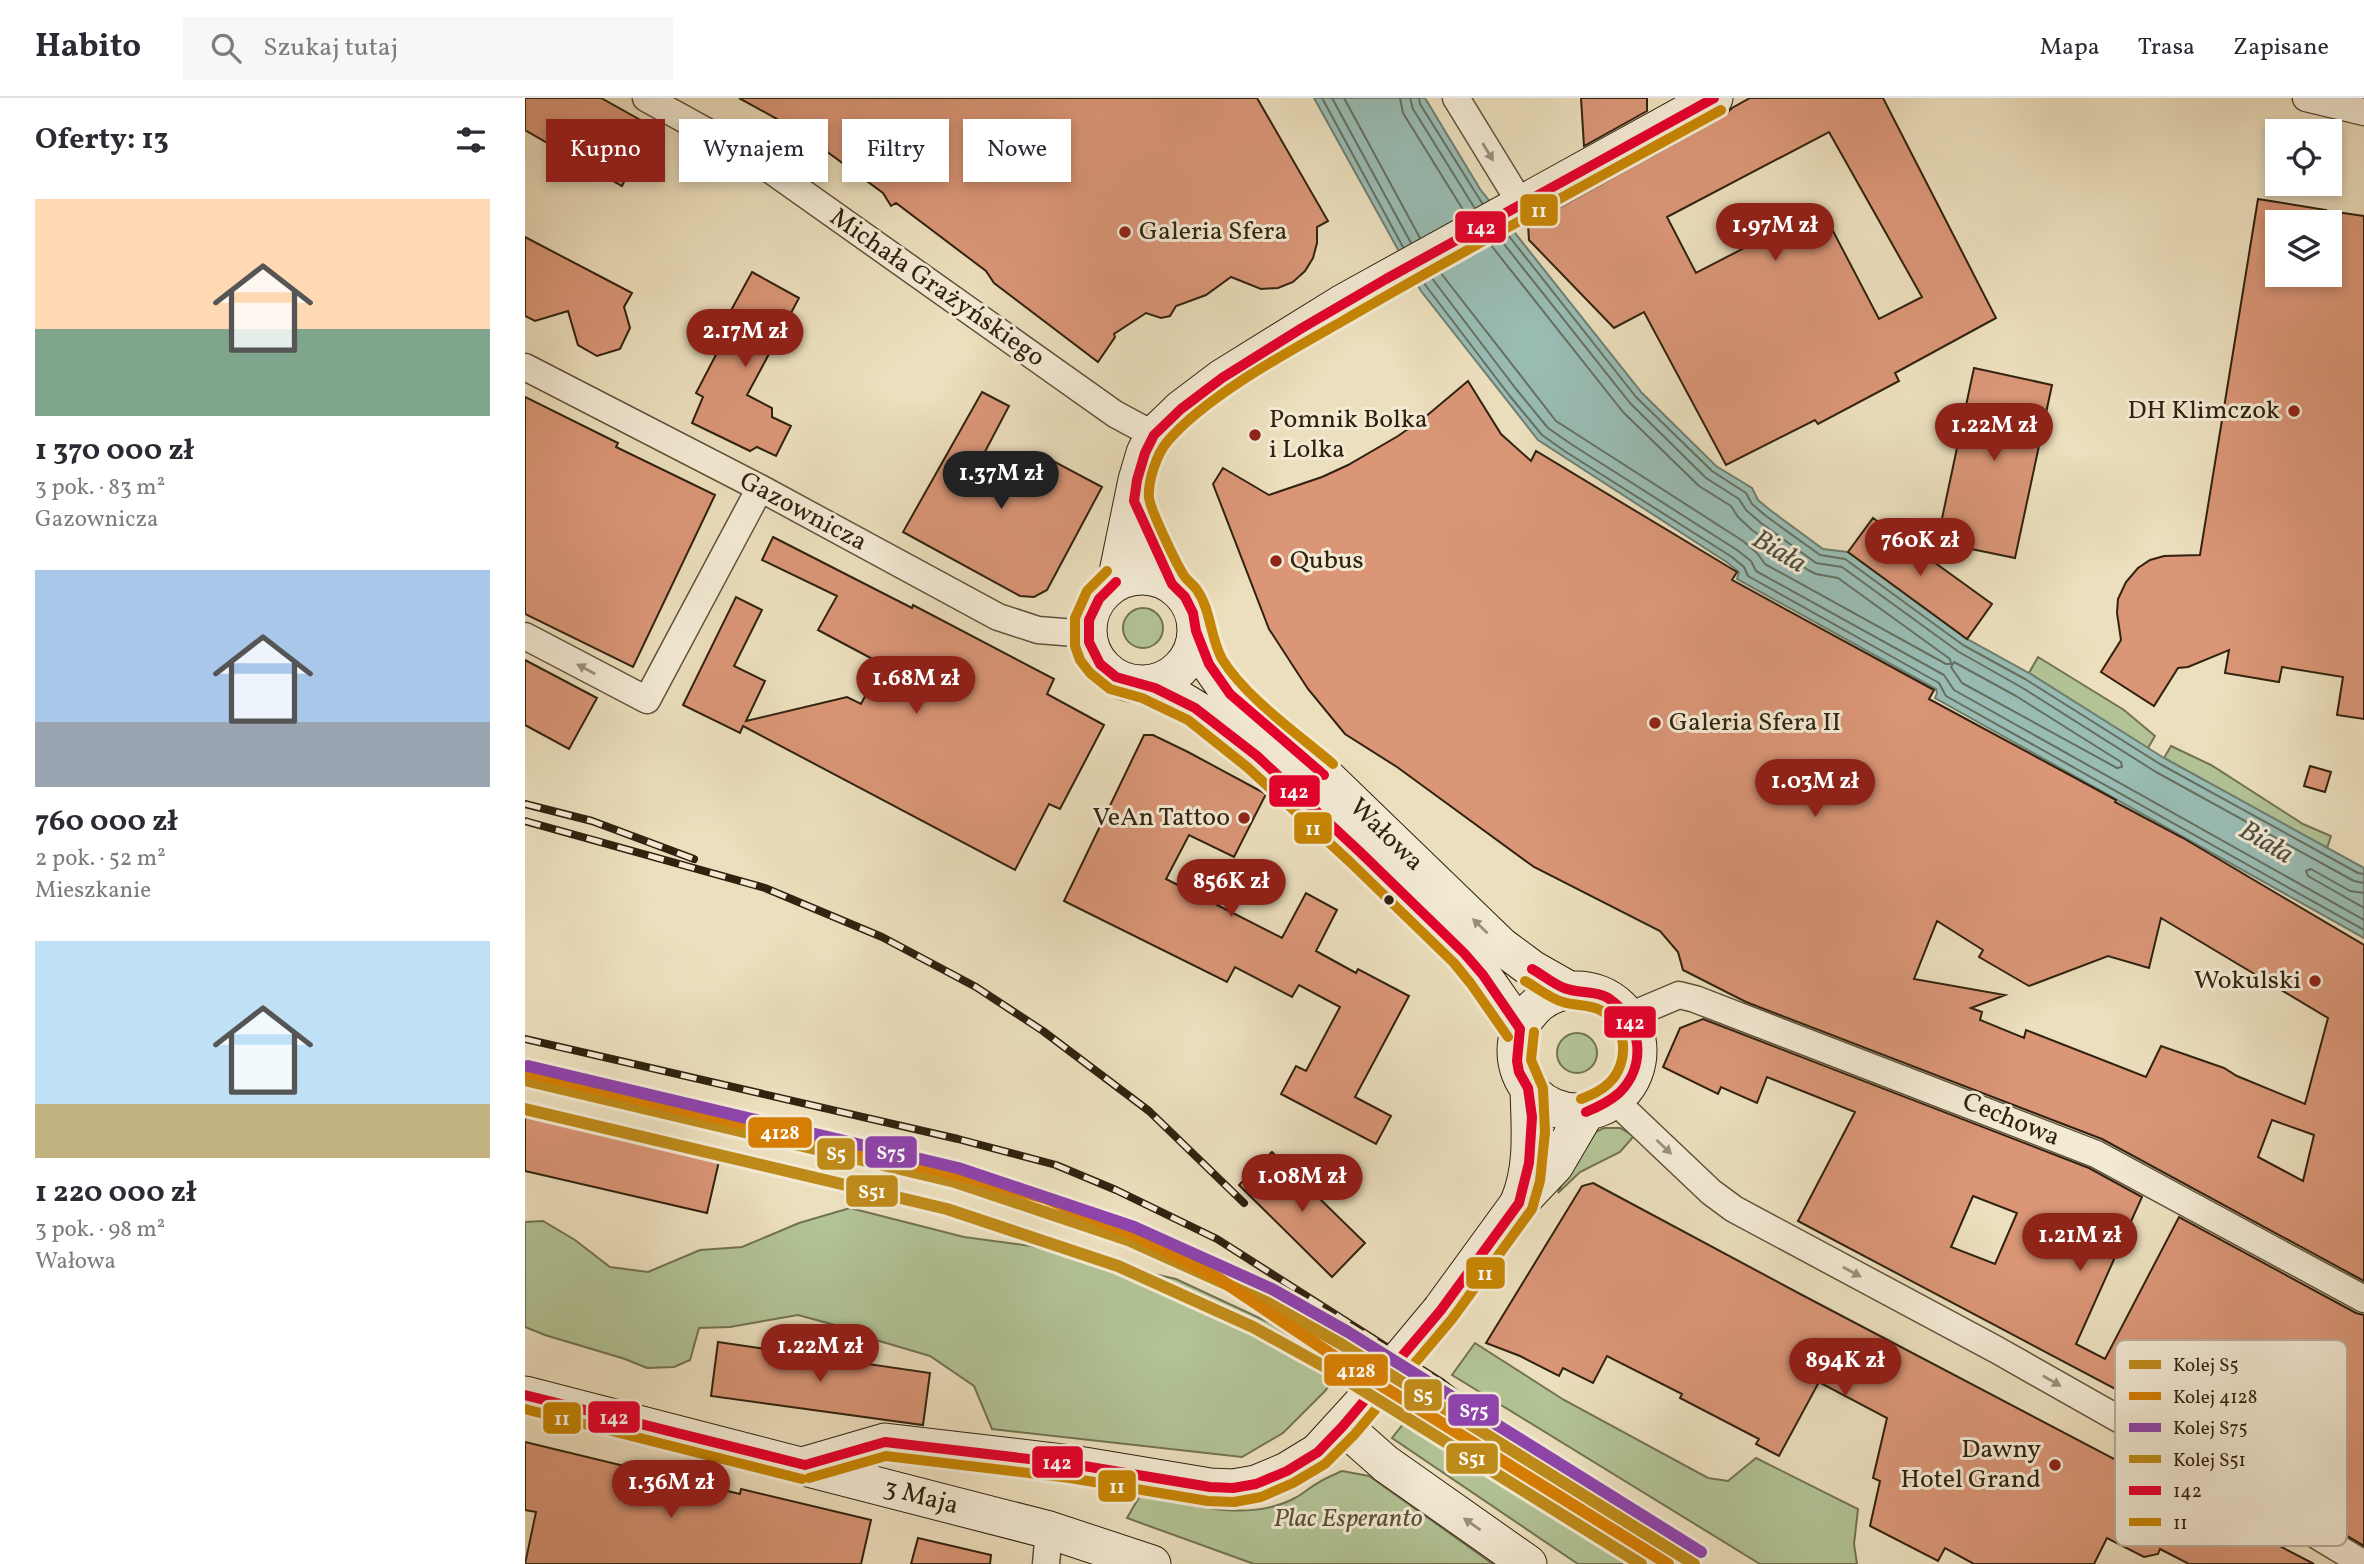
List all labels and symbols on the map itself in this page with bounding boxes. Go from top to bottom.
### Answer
one-way arrow [1482,142,1494,161]
line badge: 11 [1519,193,1559,227]
text: 11 [1531,199,1547,225]
street label: Michała Grażyńskiego [822,200,1052,376]
pin: 1.97M zł [1703,204,1847,263]
line badge: 142 [1454,210,1507,244]
place label: Galeria Sfera [1139,214,1287,250]
text: 142 [1466,216,1496,242]
marker: Galeria Sfera [1117,224,1133,240]
pin: 2.17M zł [673,310,817,369]
place label: DH Klimczok [2128,393,2280,429]
place label: Pomnik Bolka i Lolka [1269,402,1428,468]
marker: DH Klimczok [2286,403,2302,419]
pin: 1.22M zł [1922,404,2066,463]
marker: Pomnik Bolka i Lolka [1247,427,1263,443]
pin: 1.37M zł [929,452,1073,511]
street label: Gazownicza [733,463,873,561]
pin: 760K zł [1855,518,1985,578]
water label: Biała [1744,521,1814,583]
place label: Qubus [1290,543,1364,579]
marker: Qubus [1268,553,1284,569]
pin: 1.68M zł [844,656,988,716]
one-way arrow [576,663,596,675]
place label: Galeria Sfera II [1669,705,1841,741]
marker: Galeria Sfera II [1647,715,1663,731]
pin: 1.03M zł [1743,760,1887,819]
line badge: 142 [1268,774,1321,808]
text: 142 [1279,780,1309,806]
street label: Wałowa [1341,790,1431,880]
place label: VeAn Tattoo [1092,800,1230,836]
marker: VeAn Tattoo [1236,810,1252,826]
line badge: 11 [1293,811,1333,845]
water label: Biała [2231,812,2301,874]
text: 11 [1305,817,1321,843]
pin: 856K zł [1166,860,1296,919]
unlabelled marker [1382,893,1396,907]
one-way arrow [1472,918,1489,934]
place label: Wokulski [2194,963,2301,999]
marker: Wokulski [2307,973,2323,989]
line badge: 142 [1603,1005,1657,1039]
text: 142 [1615,1011,1645,1037]
street label: Cechowa [1957,1084,2065,1156]
line badge: 4128 [747,1116,813,1149]
text: 4128 [760,1121,800,1147]
line badge: S75 [864,1135,918,1169]
line badge: S5 [816,1137,856,1171]
one-way arrow [1655,1139,1672,1155]
text: S75 [877,1141,905,1167]
text: S5 [826,1142,846,1168]
pin: 1.08M zł [1230,1154,1374,1214]
line badge: S51 [845,1174,899,1208]
text: S51 [858,1180,886,1206]
pin: 1.21M zł [2008,1214,2152,1273]
line badge: 11 [1465,1256,1506,1290]
text: 11 [1477,1262,1493,1288]
one-way arrow [1842,1266,1862,1277]
pin: 1.22M zł [748,1324,892,1384]
pin: 894K zł [1780,1338,1910,1398]
legend [2115,1340,2347,1546]
line badge: 4128 [1323,1353,1389,1387]
text: Kolej S5 [2173,1353,2239,1379]
text: 4128 [1336,1359,1376,1385]
one-way arrow [2042,1375,2061,1387]
line badge: S5 [1403,1378,1443,1412]
text: S5 [1413,1384,1433,1410]
text: Kolej 4128 [2173,1385,2257,1411]
line badge: S75 [1447,1393,1500,1427]
text: S75 [1460,1399,1488,1425]
line badge: 142 [587,1400,641,1434]
line badge: 11 [542,1401,582,1435]
text: 142 [599,1406,629,1432]
text: 11 [554,1407,570,1433]
text: Kolej S75 [2173,1416,2248,1442]
place label: Dawny Hotel Grand [1900,1432,2041,1498]
line badge: S51 [1445,1442,1499,1475]
line badge: 142 [1031,1445,1084,1479]
text: S51 [1458,1447,1486,1473]
text: Kolej S51 [2173,1448,2246,1474]
text: 142 [1042,1451,1072,1477]
marker: Dawny Hotel Grand [2047,1457,2063,1473]
pin: 1.36M zł [599,1460,743,1520]
line badge: 11 [1097,1469,1137,1503]
street label: 3 Maja [880,1470,962,1524]
text: 11 [1109,1475,1125,1501]
text: 142 [2173,1479,2202,1505]
park label: Plac Esperanto [1274,1501,1423,1537]
text: 11 [2173,1511,2188,1537]
one-way arrow [1463,1518,1481,1532]

